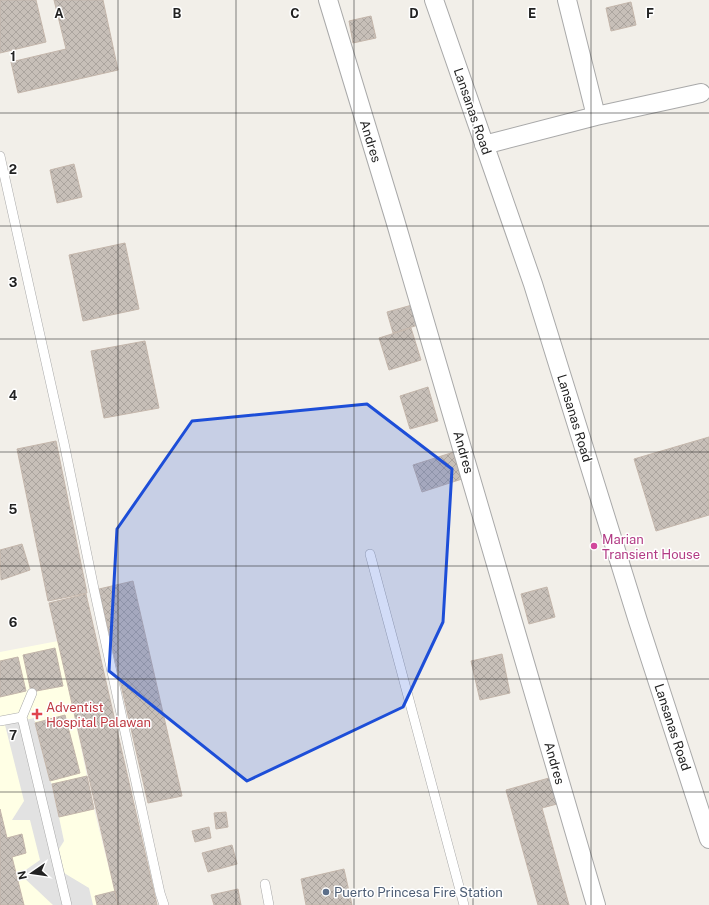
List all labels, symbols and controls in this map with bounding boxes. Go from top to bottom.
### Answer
text: A [54,6,64,21]
text: B [173,6,182,21]
text: C [290,6,300,21]
text: D [409,6,419,21]
text: E [528,6,536,21]
text: F [646,6,654,21]
text: 1 [10,49,16,64]
street label: Lansanas Road [451,66,494,157]
street label: Andres [357,118,384,164]
text: 2 [9,162,17,177]
text: 3 [9,275,18,290]
street label: Lansanas Road [554,373,595,464]
text: 4 [9,388,18,403]
street label: Andres [450,429,477,475]
text: 5 [9,502,18,517]
place label: Marian Transient House [602,532,700,562]
marker: Marian Transient House [589,541,599,551]
text: 6 [9,615,18,630]
street label: Lansanas Road [651,682,694,773]
place label: Adventist Hospital Palawan [46,700,151,730]
marker: Adventist Hospital Palawan [31,708,43,720]
text: 7 [9,728,17,743]
street label: Andres [541,740,568,786]
north arrow [12,853,52,893]
text: N [15,870,29,881]
place label: Puerto Princesa Fire Station [334,885,503,900]
marker: Puerto Princesa Fire Station [321,887,331,897]

